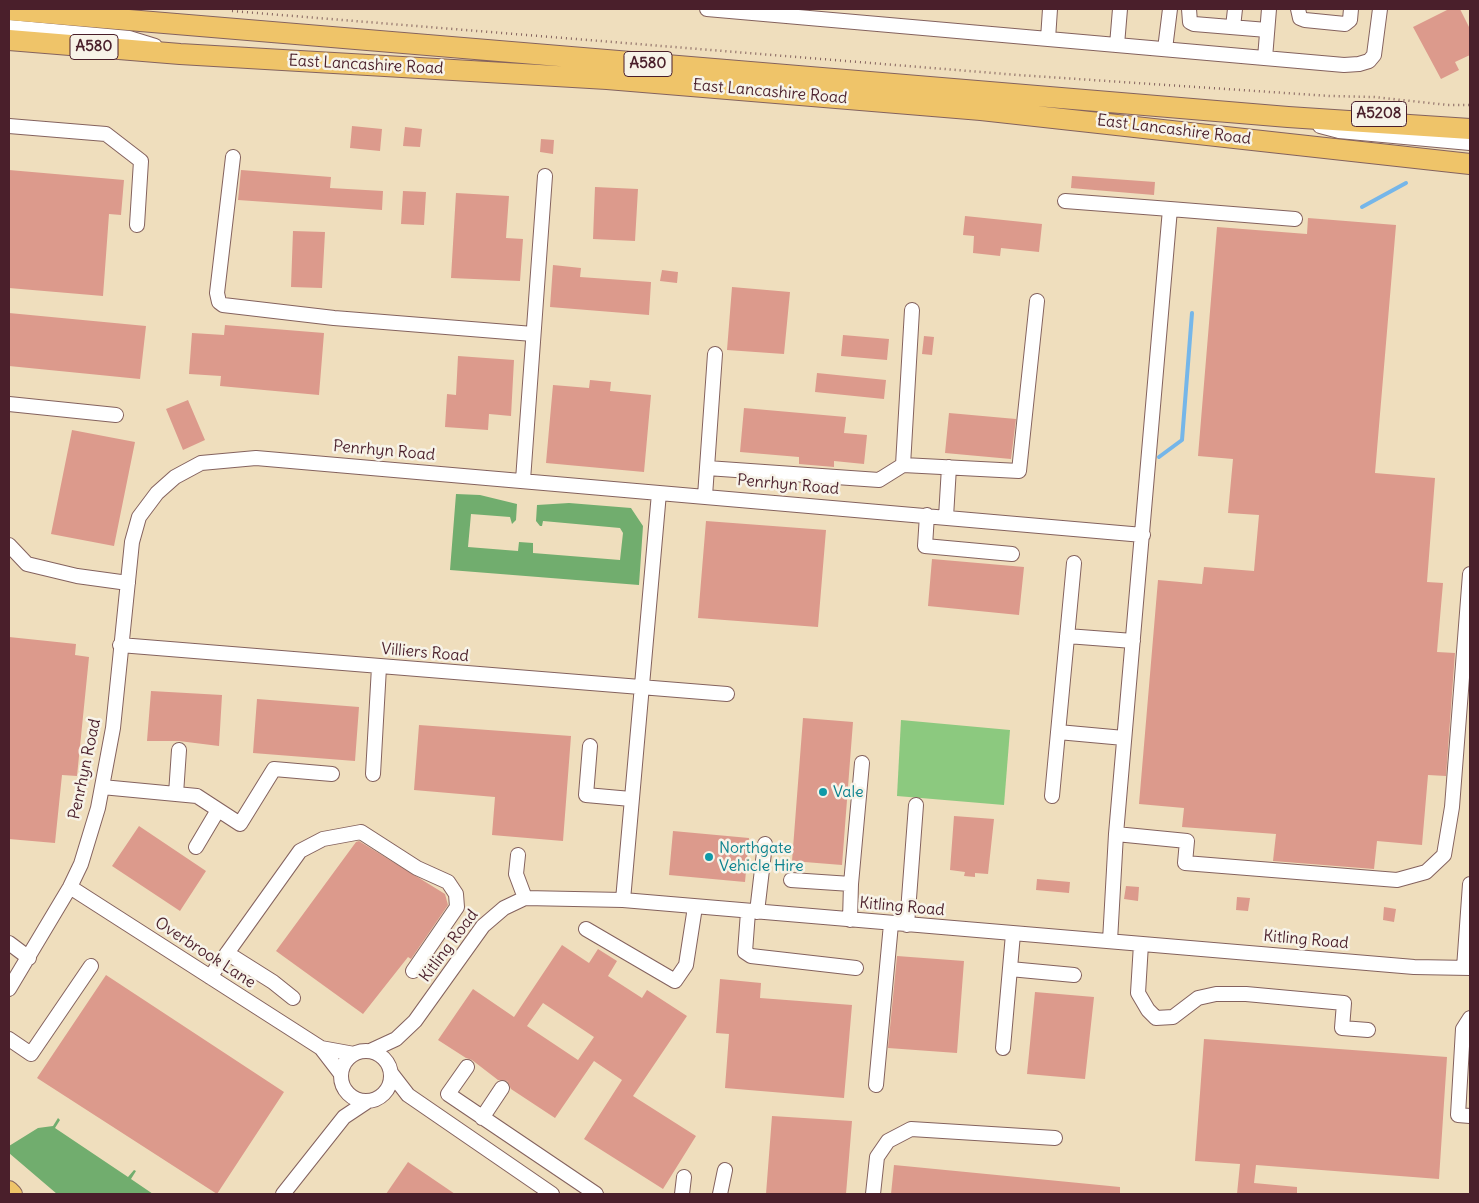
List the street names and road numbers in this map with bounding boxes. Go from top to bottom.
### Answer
road number: A580 [70,34,118,60]
street label: East Lancashire Road [288,51,444,79]
road number: A580 [624,52,672,76]
street label: East Lancashire Road [692,76,848,108]
road number: A5208 [1352,102,1406,126]
street label: East Lancashire Road [1096,111,1252,149]
street label: Penrhyn Road [332,437,436,465]
street label: Penrhyn Road [736,471,840,499]
street label: Villiers Road [380,640,470,666]
street label: Penrhyn Road [65,717,105,821]
street label: Kitling Road [859,894,945,920]
street label: Kitling Road [416,906,482,986]
street label: Overbrook Lane [151,913,259,993]
street label: Kitling Road [1263,927,1349,953]

